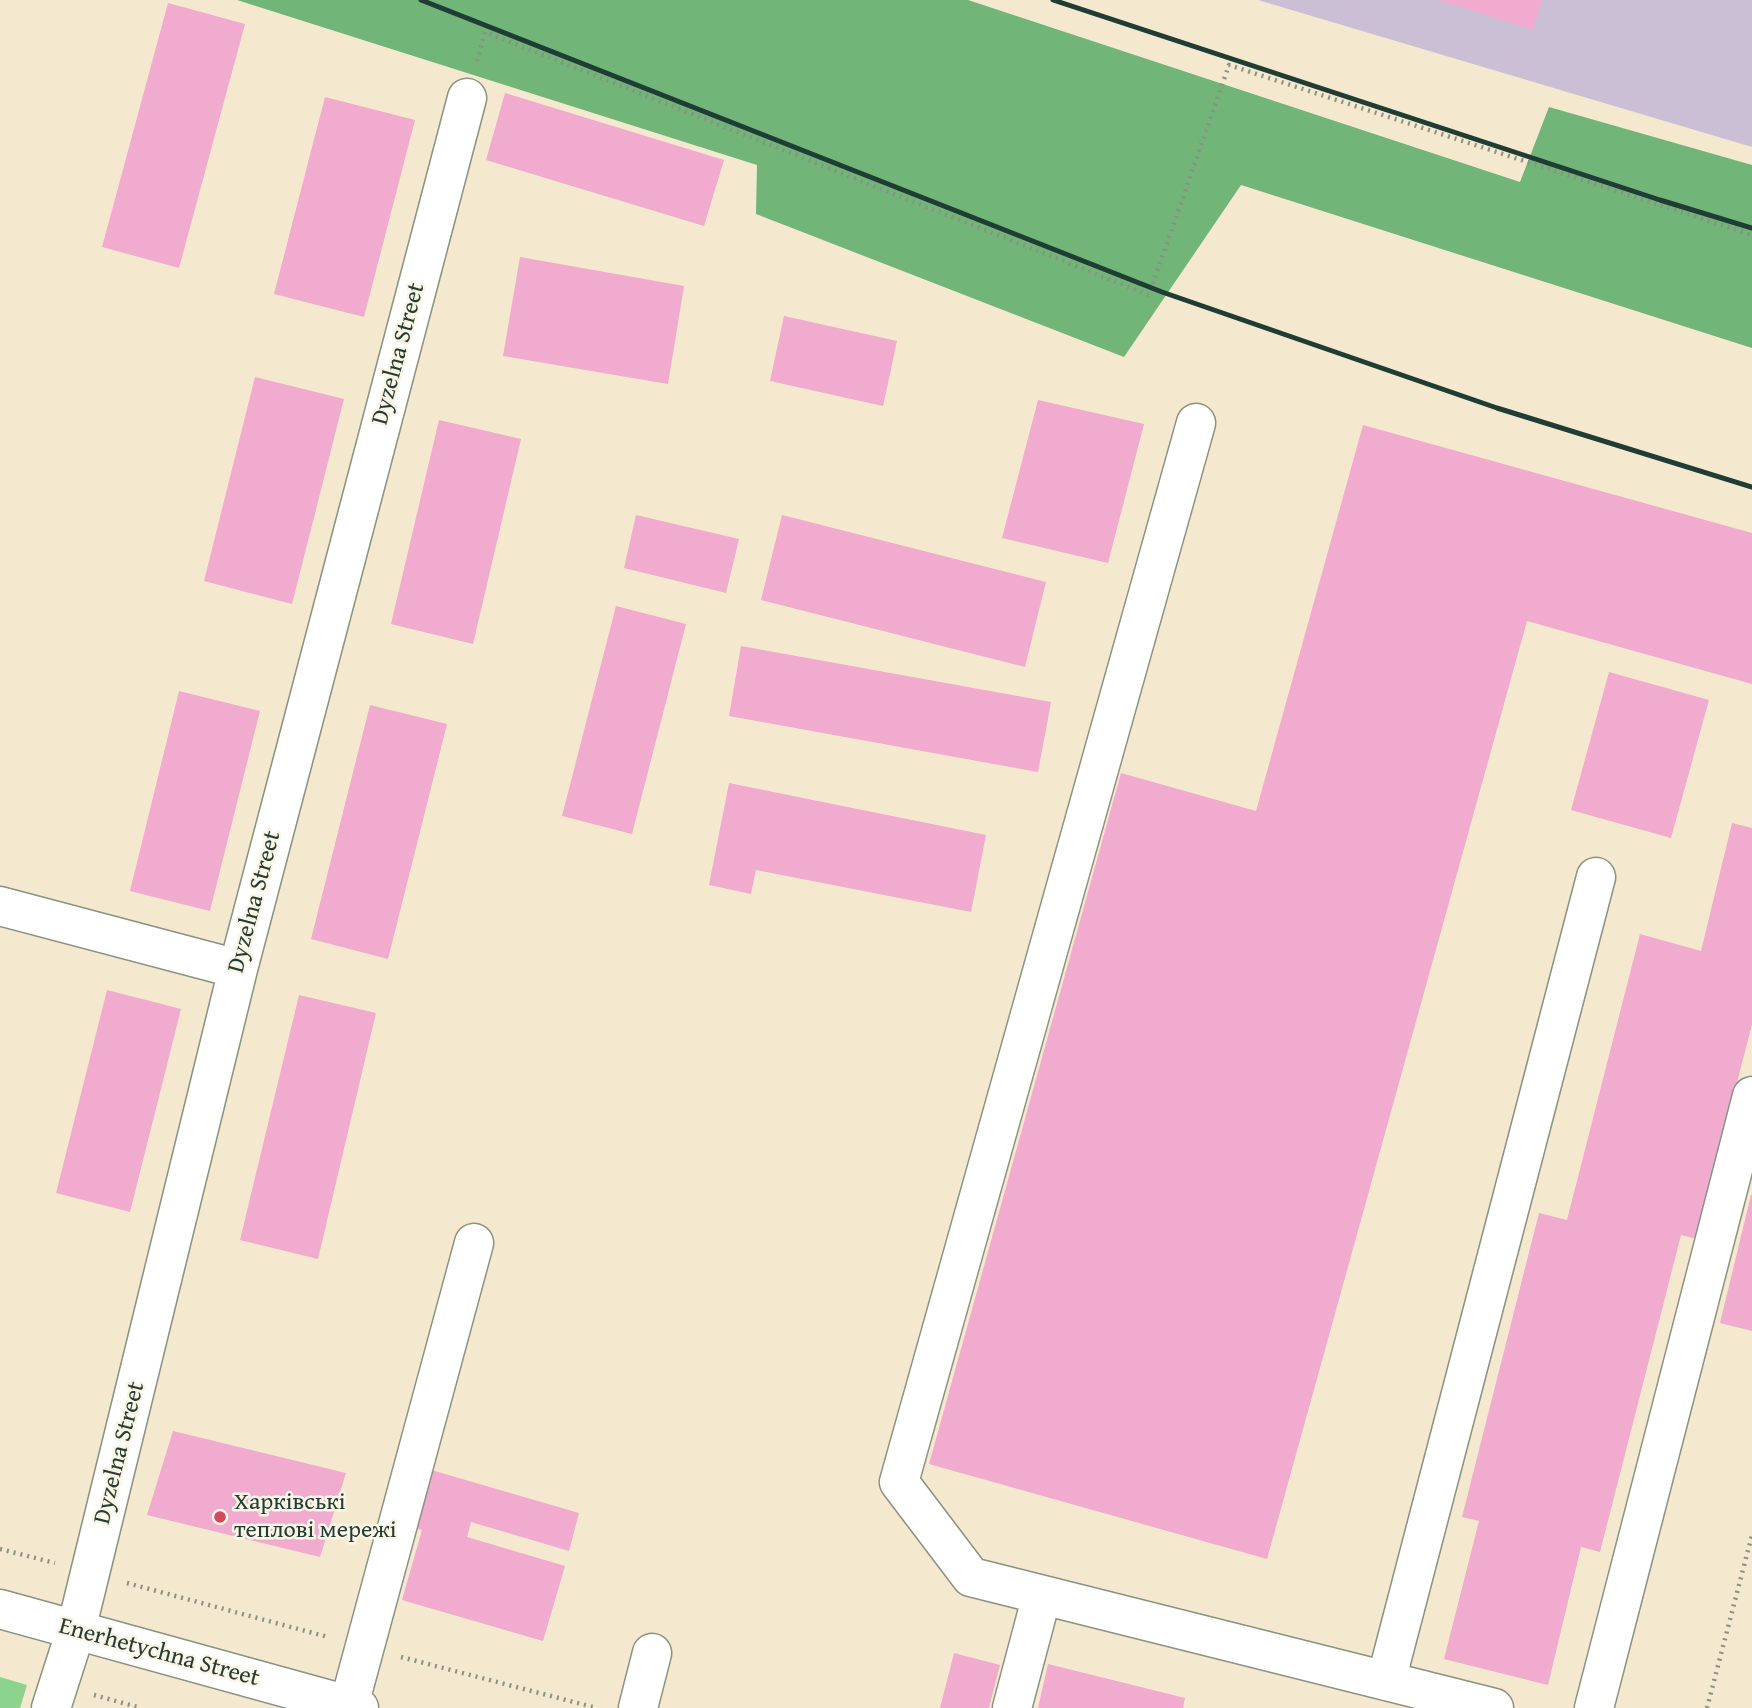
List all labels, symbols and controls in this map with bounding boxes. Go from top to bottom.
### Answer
street label: Dyzelna Street [366,280,432,428]
street label: Dyzelna Street [222,828,288,976]
street label: Dyzelna Street [88,1379,152,1527]
place label: Харківські теплові мережі [234,1489,397,1545]
marker: Харківські теплові мережі [212,1509,228,1525]
street label: Enerhetychna Street [56,1612,262,1694]

